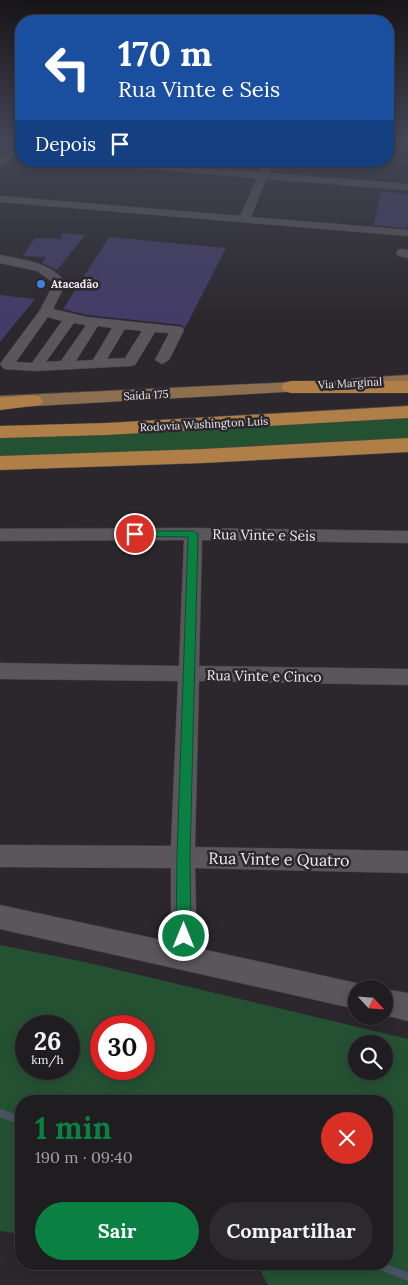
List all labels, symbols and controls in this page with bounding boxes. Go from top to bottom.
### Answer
text: 170 m [118,31,212,76]
icon: left [35,35,100,100]
text: Rua Vinte e Seis [118,75,280,103]
icon: arrive [106,130,134,158]
text: Depois [35,132,96,156]
place label: Atacadão [51,277,98,291]
marker: Atacadão [35,278,47,290]
street label: Via Marginal [317,374,382,392]
street label: Saída 175 [123,387,169,403]
street label: Rodovia Washington Luís [139,414,269,434]
pin [114,513,156,555]
icon: arrive [121,520,149,548]
street label: Rua Vinte e Seis [212,525,316,545]
street label: Rua Vinte e Cinco [206,666,322,686]
street label: Rua Vinte e Quatro [208,848,350,870]
position arrow [157,909,209,961]
north arrow [348,980,392,1025]
map controls [348,980,393,1080]
speed limit sign: 30 [90,1015,155,1080]
text: 26 [34,1025,61,1057]
button: search [348,1035,393,1080]
text: km/h [31,1052,64,1067]
text: 1 min [35,1109,112,1147]
button: close [321,1112,373,1164]
text: 190 m · 09:40 [35,1147,133,1167]
button: Sair [35,1202,199,1260]
button: Compartilhar [209,1202,373,1260]

